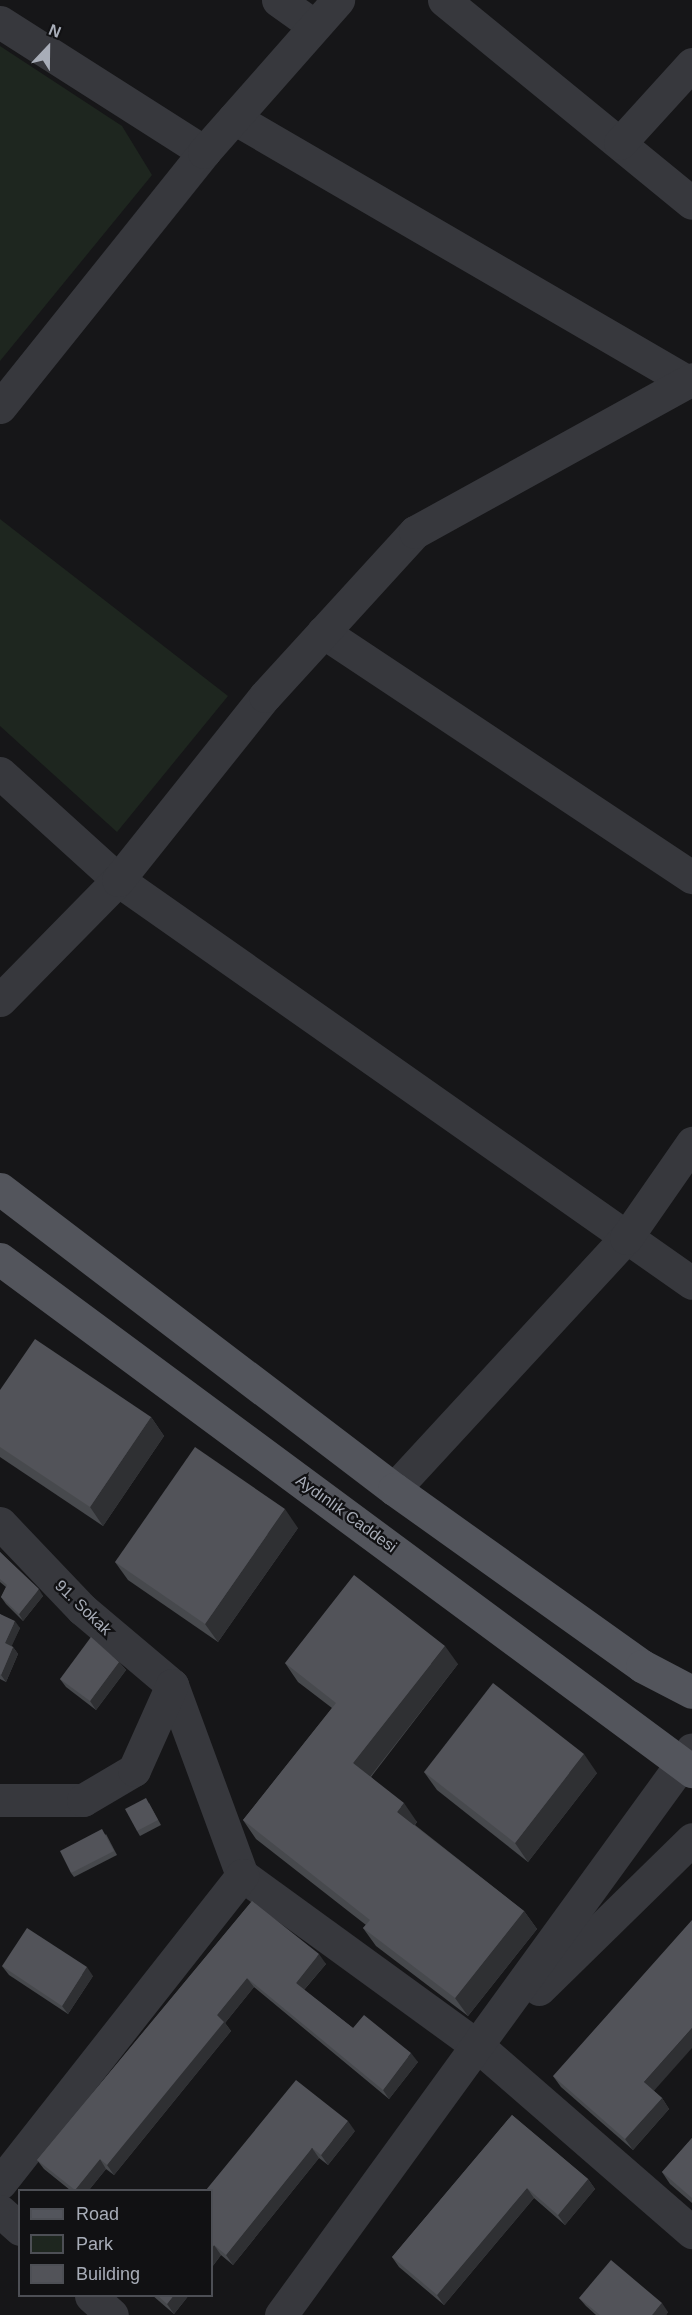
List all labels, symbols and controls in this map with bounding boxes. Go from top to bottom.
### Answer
north arrow [18,18,78,78]
text: N [46,21,63,41]
street label: Aydınlık Caddesi [292,1471,400,1557]
street label: 91. Sokak [51,1576,115,1640]
legend [18,2189,213,2297]
text: Road [76,2204,119,2224]
text: Park [76,2234,113,2254]
text: Building [76,2264,140,2284]

